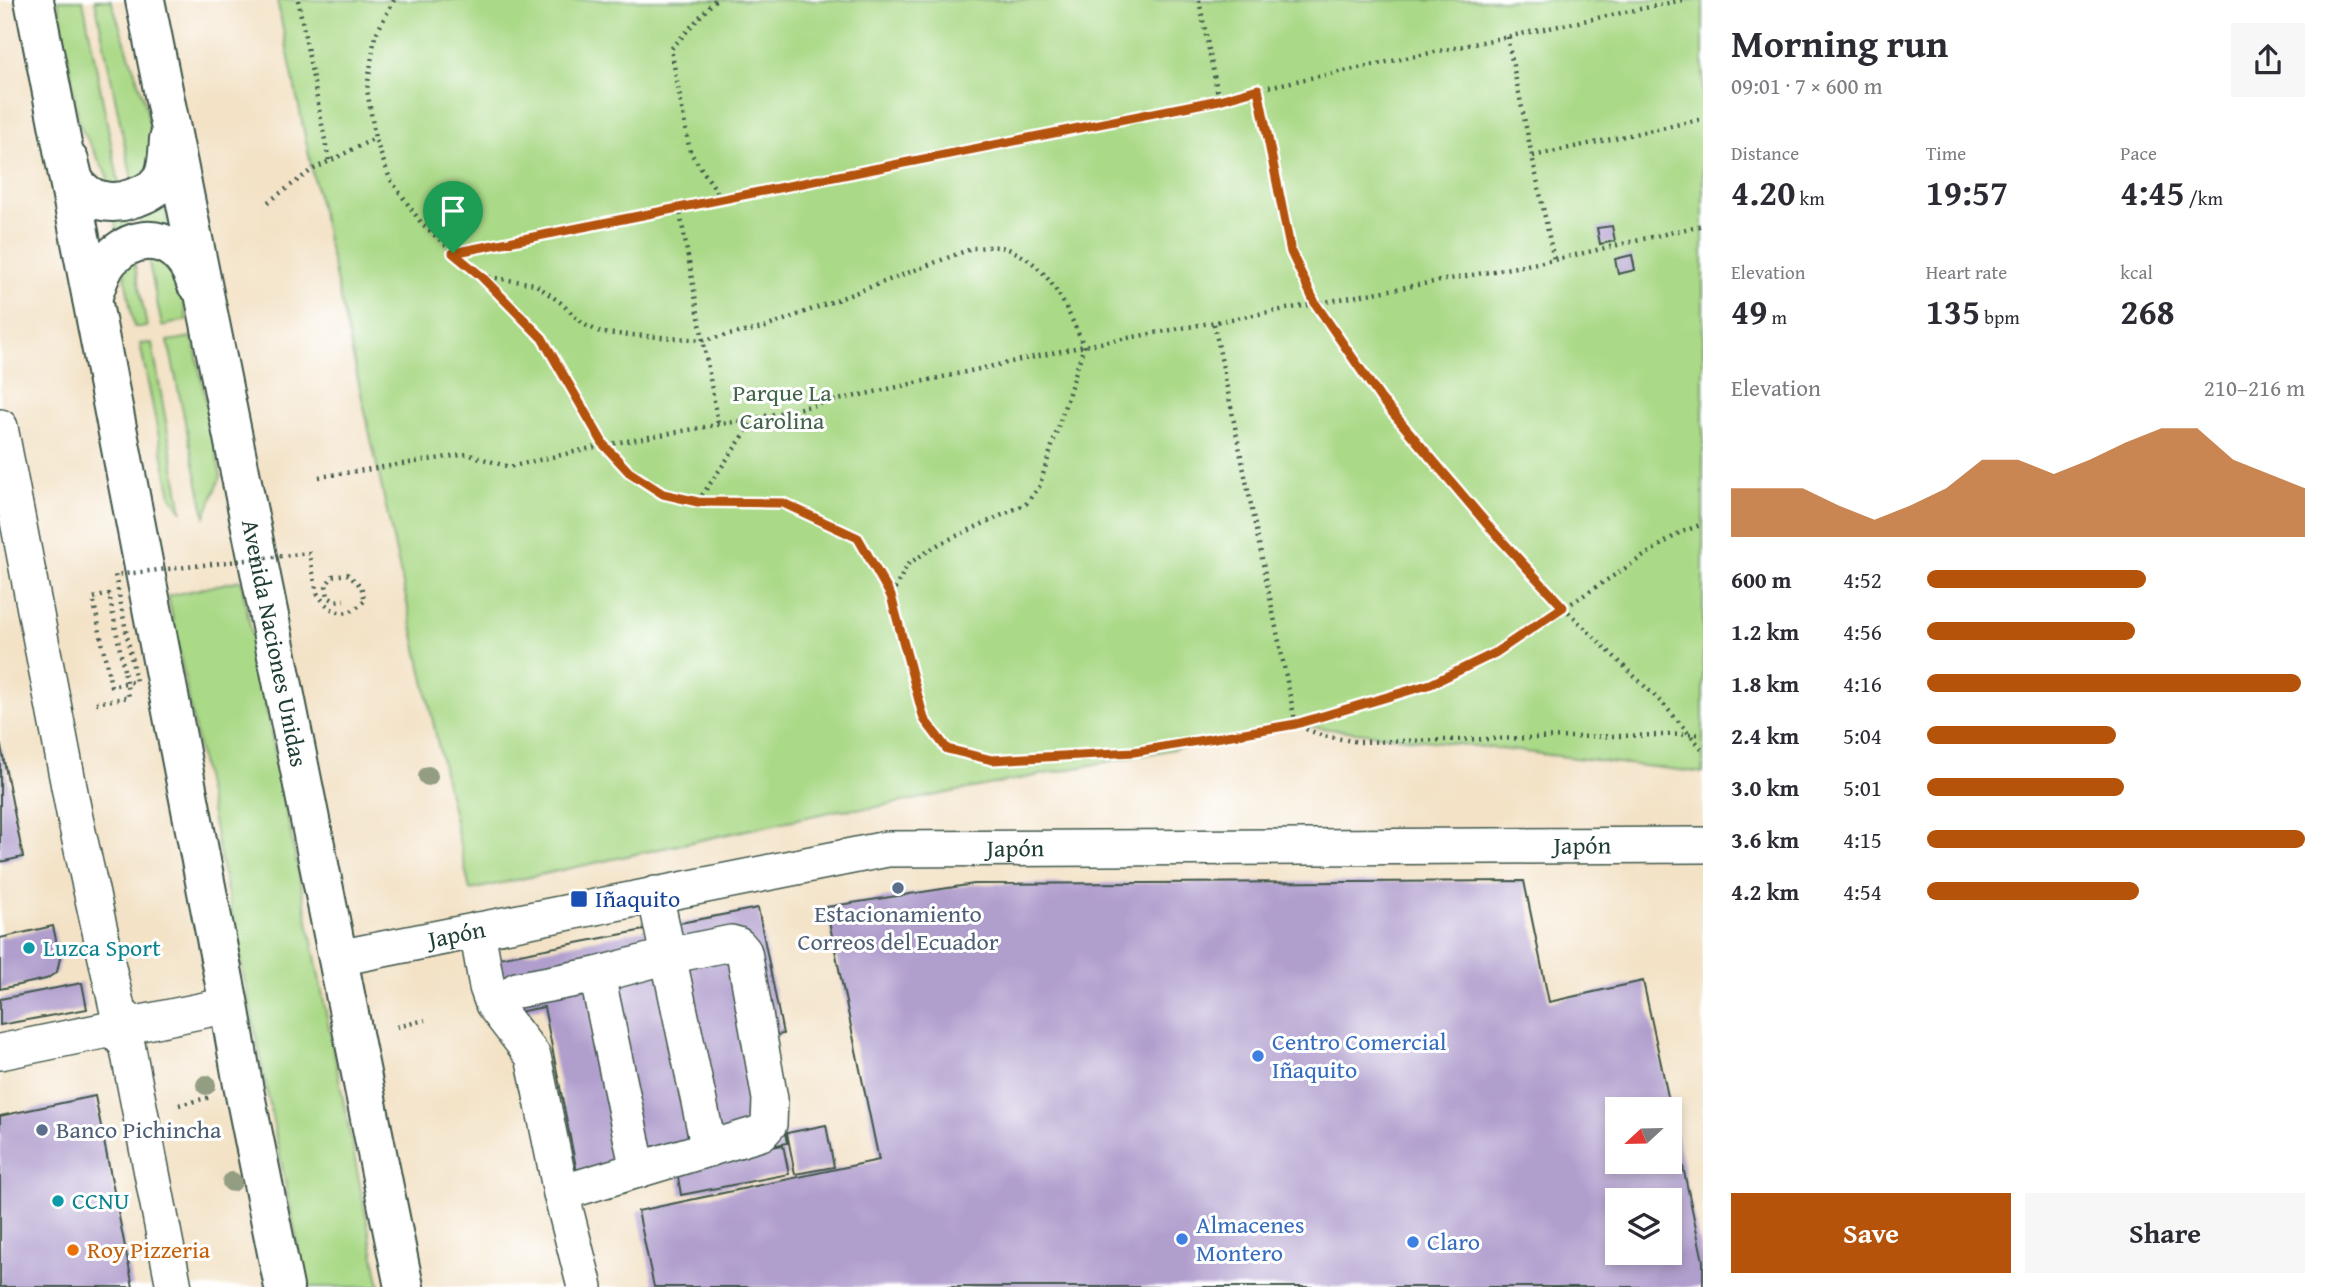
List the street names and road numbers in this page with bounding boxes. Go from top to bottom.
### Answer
street label: Avenida Naciones Unidas [233,516,317,770]
street label: Japón [1550,827,1612,863]
street label: Japón [983,830,1045,866]
street label: Japón [422,911,489,957]

